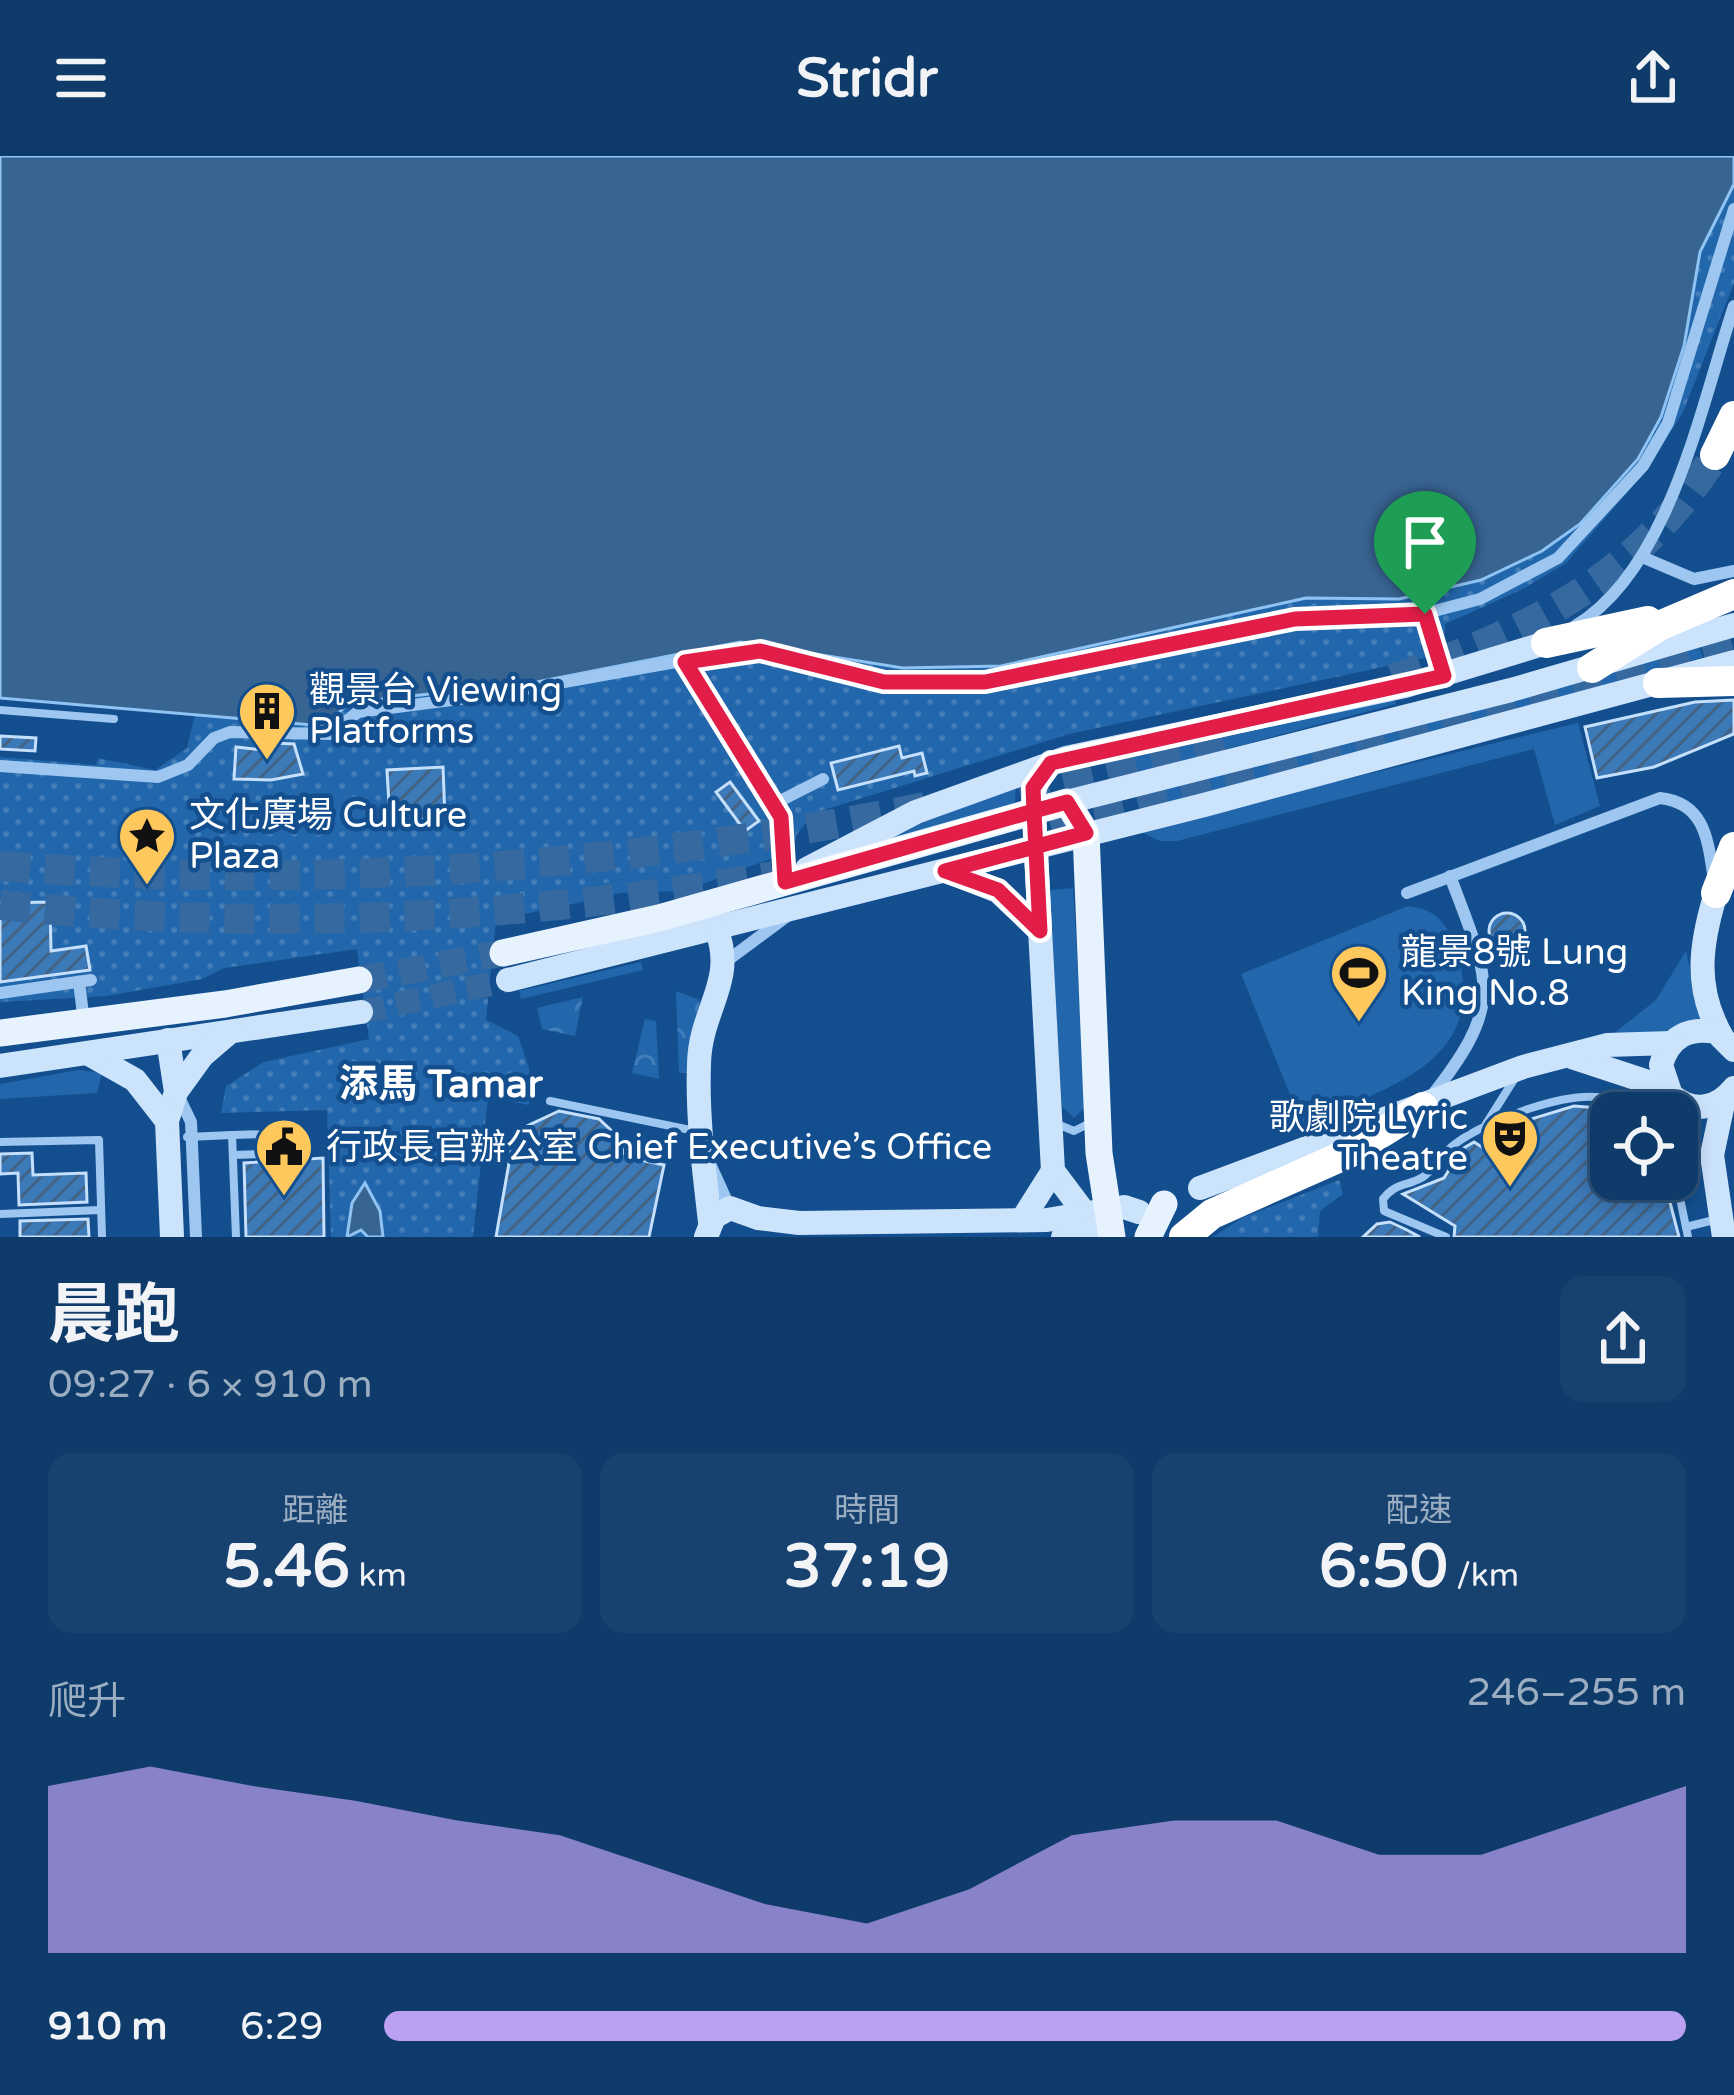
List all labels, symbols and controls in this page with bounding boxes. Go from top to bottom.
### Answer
icon: menu [48,45,114,111]
icon: share [1620,45,1686,111]
text: Stridr [796,46,938,111]
pin [1374,491,1476,614]
icon: arrive [1392,509,1458,575]
place label: 觀景台 Viewing Platforms [309,669,562,753]
building icon: 觀景台 Viewing Platforms [236,680,298,762]
place label: 文化廣場 Culture Plaza [189,794,467,878]
place icon: 文化廣場 Culture Plaza [116,805,178,887]
place label: 龍景8號 Lung King No.8 [1401,931,1628,1015]
sports icon: 龍景8號 Lung King No.8 [1328,942,1390,1024]
district label: 添馬 Tamar [339,1061,544,1108]
map controls [1590,1092,1698,1200]
button: locate [1590,1092,1698,1200]
place label: 歌劇院 Lyric Theatre [1269,1096,1468,1180]
theatre icon: 歌劇院 Lyric Theatre [1479,1107,1541,1189]
public building icon: 行政長官辦公室 Chief Executive’s Office [253,1116,315,1198]
place label: 行政長官辦公室 Chief Executive’s Office [326,1126,992,1169]
text: 晨跑 [48,1276,180,1356]
button: share [1560,1276,1686,1402]
text: 09:27 · 6 × 910 m [48,1361,373,1408]
text: 距離 [282,1491,348,1530]
text: 時間 [834,1491,900,1530]
text: 配速 [1386,1491,1452,1530]
text: 5.46 [223,1531,350,1603]
text: 37:19 [784,1531,950,1603]
text: 6:50 [1319,1531,1448,1603]
text: km [350,1556,407,1595]
text: /km [1448,1556,1519,1595]
text: 246–255 m [1466,1669,1686,1716]
text: 爬升 [48,1678,126,1725]
text: 910 m [48,2003,167,2050]
text: 6:29 [240,2003,324,2050]

